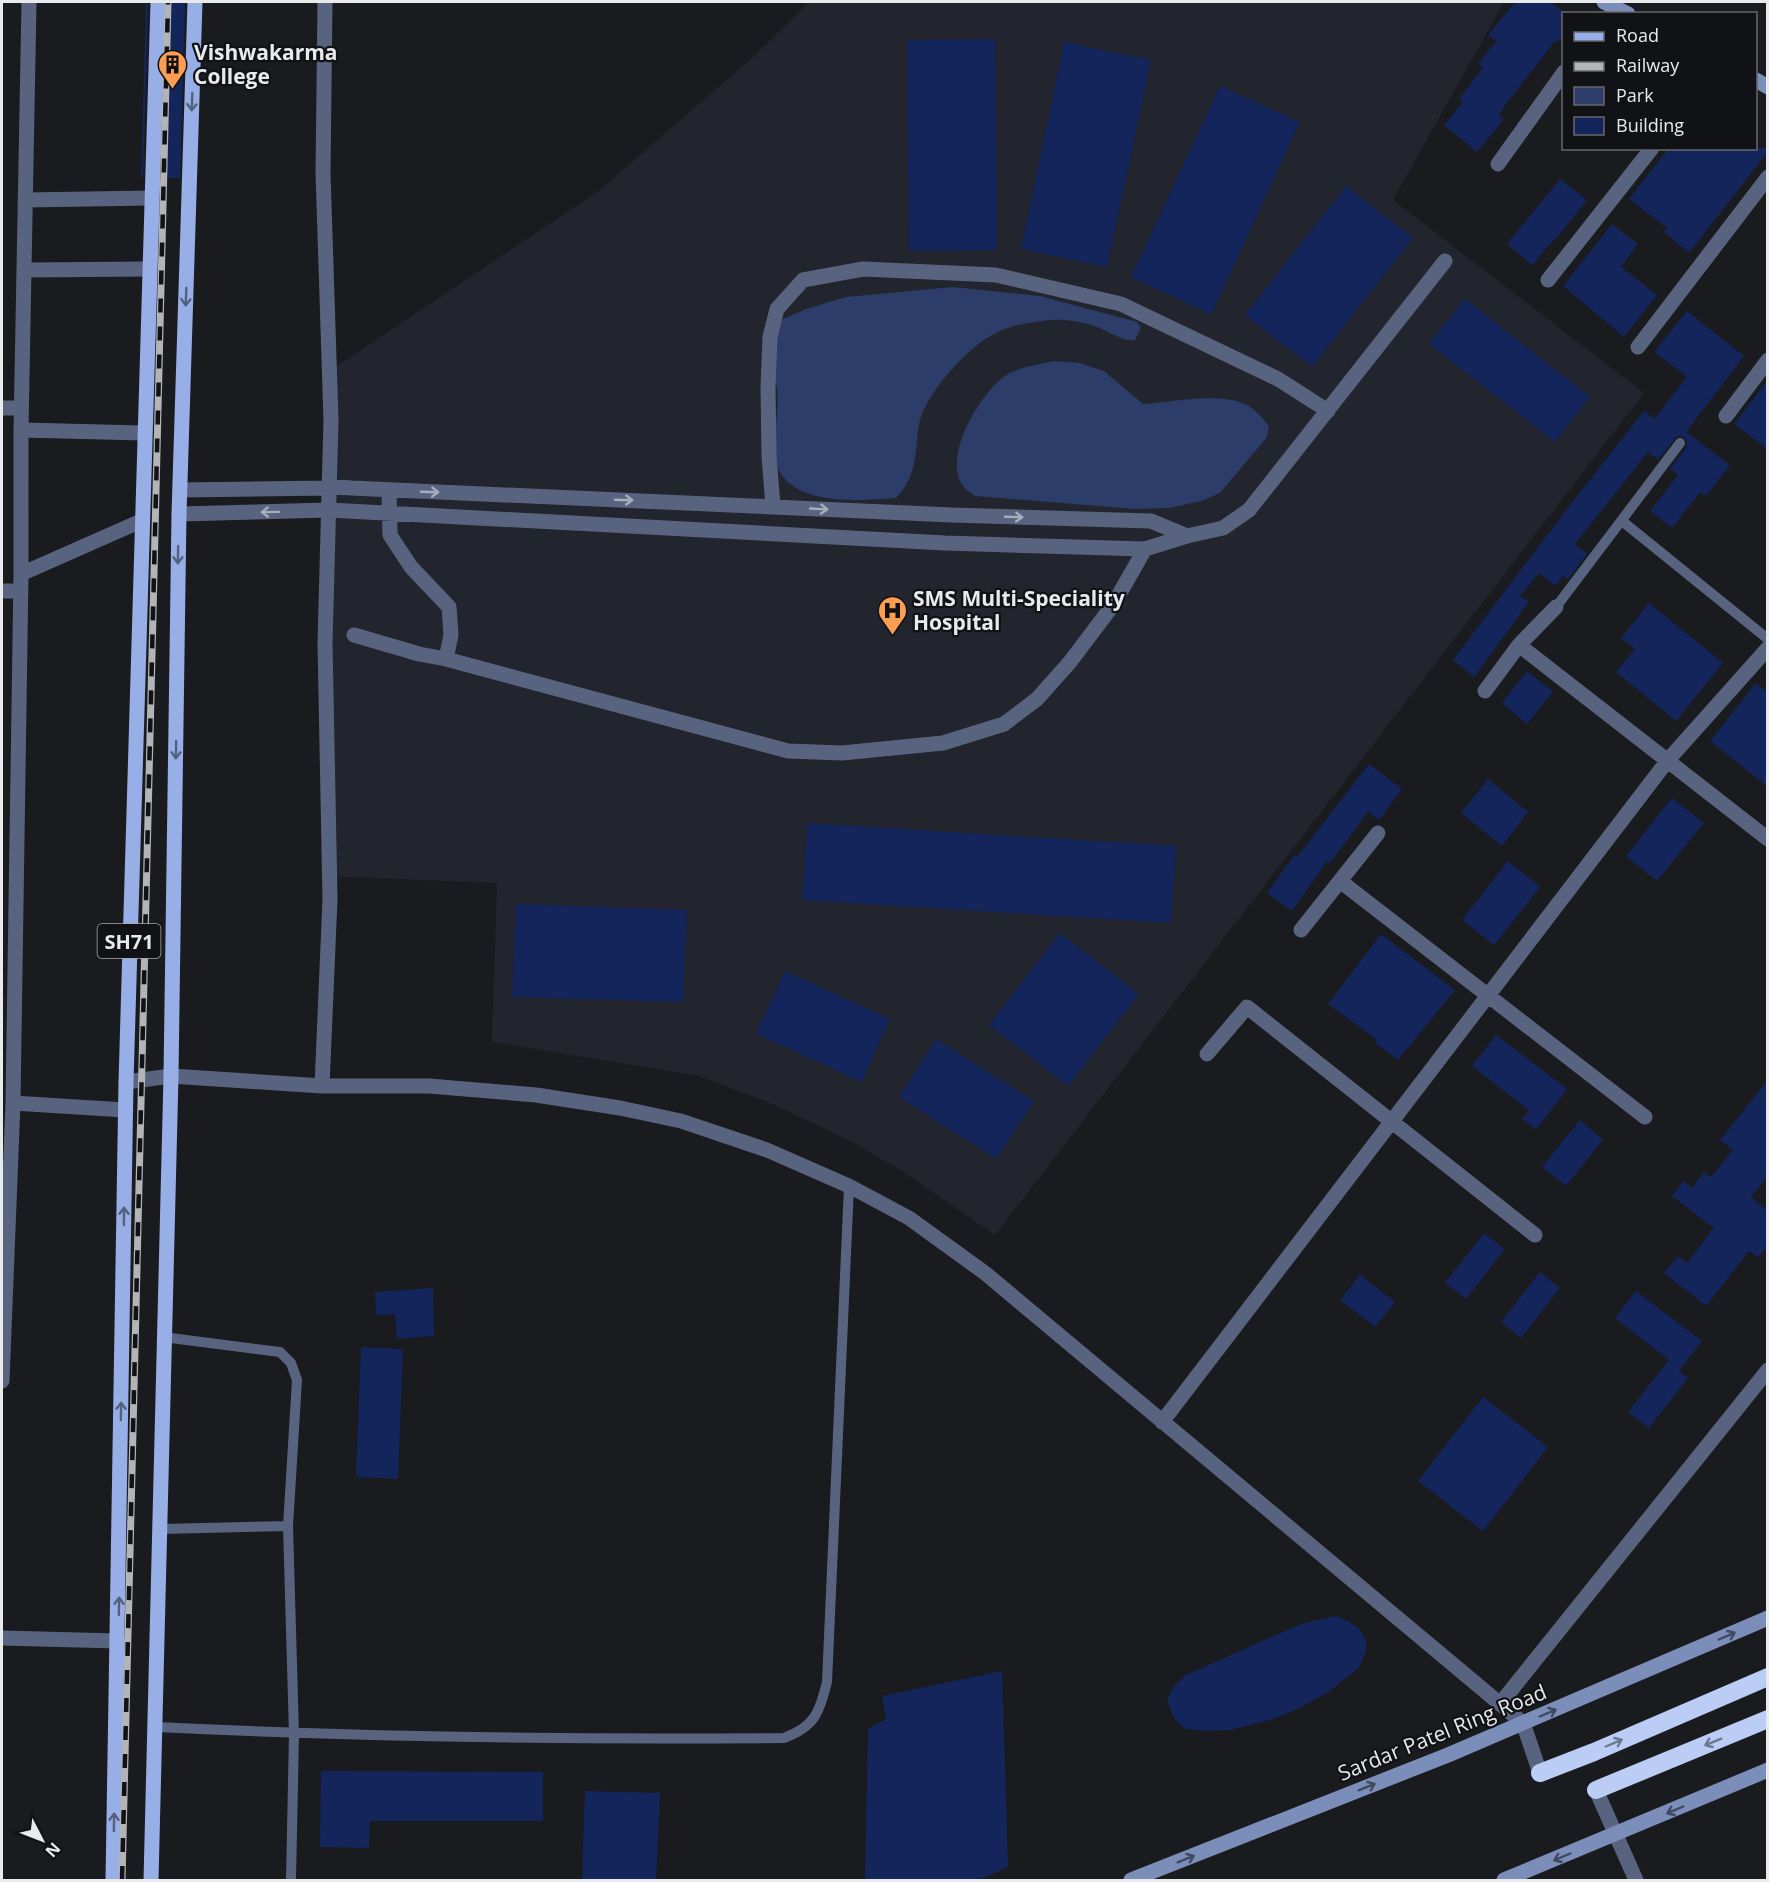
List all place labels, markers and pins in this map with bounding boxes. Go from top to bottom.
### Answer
place label: Vishwakarma College [194,38,338,90]
building icon: Vishwakarma College [157,48,189,90]
place label: SMS Multi-Speciality Hospital [913,584,1125,636]
hospital icon: SMS Multi-Speciality Hospital [876,594,908,636]

